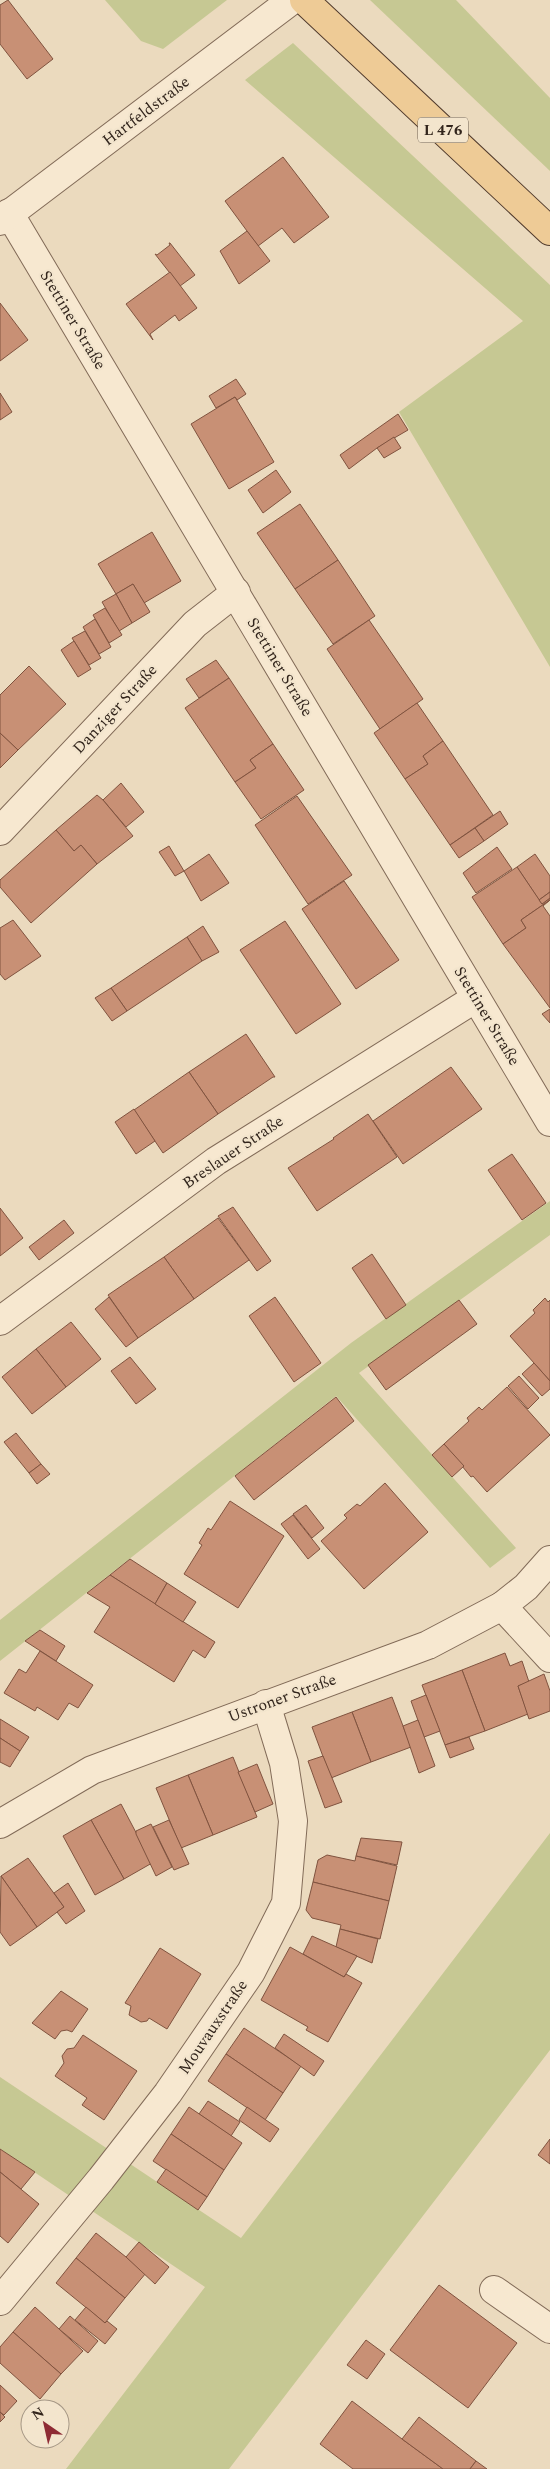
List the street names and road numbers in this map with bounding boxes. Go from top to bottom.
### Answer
street label: Hartfeldstraße [97,70,195,152]
road number: L 476 [418,118,468,142]
street label: Stettiner Straße [34,266,112,374]
street label: Stettiner Straße [241,613,319,721]
street label: Danziger Straße [67,659,163,759]
street label: Stettiner Straße [448,962,526,1070]
street label: Breslauer Straße [178,1109,288,1195]
street label: Ustroner Straße [224,1667,340,1729]
street label: Mouvauxstraße [172,1975,254,2079]

